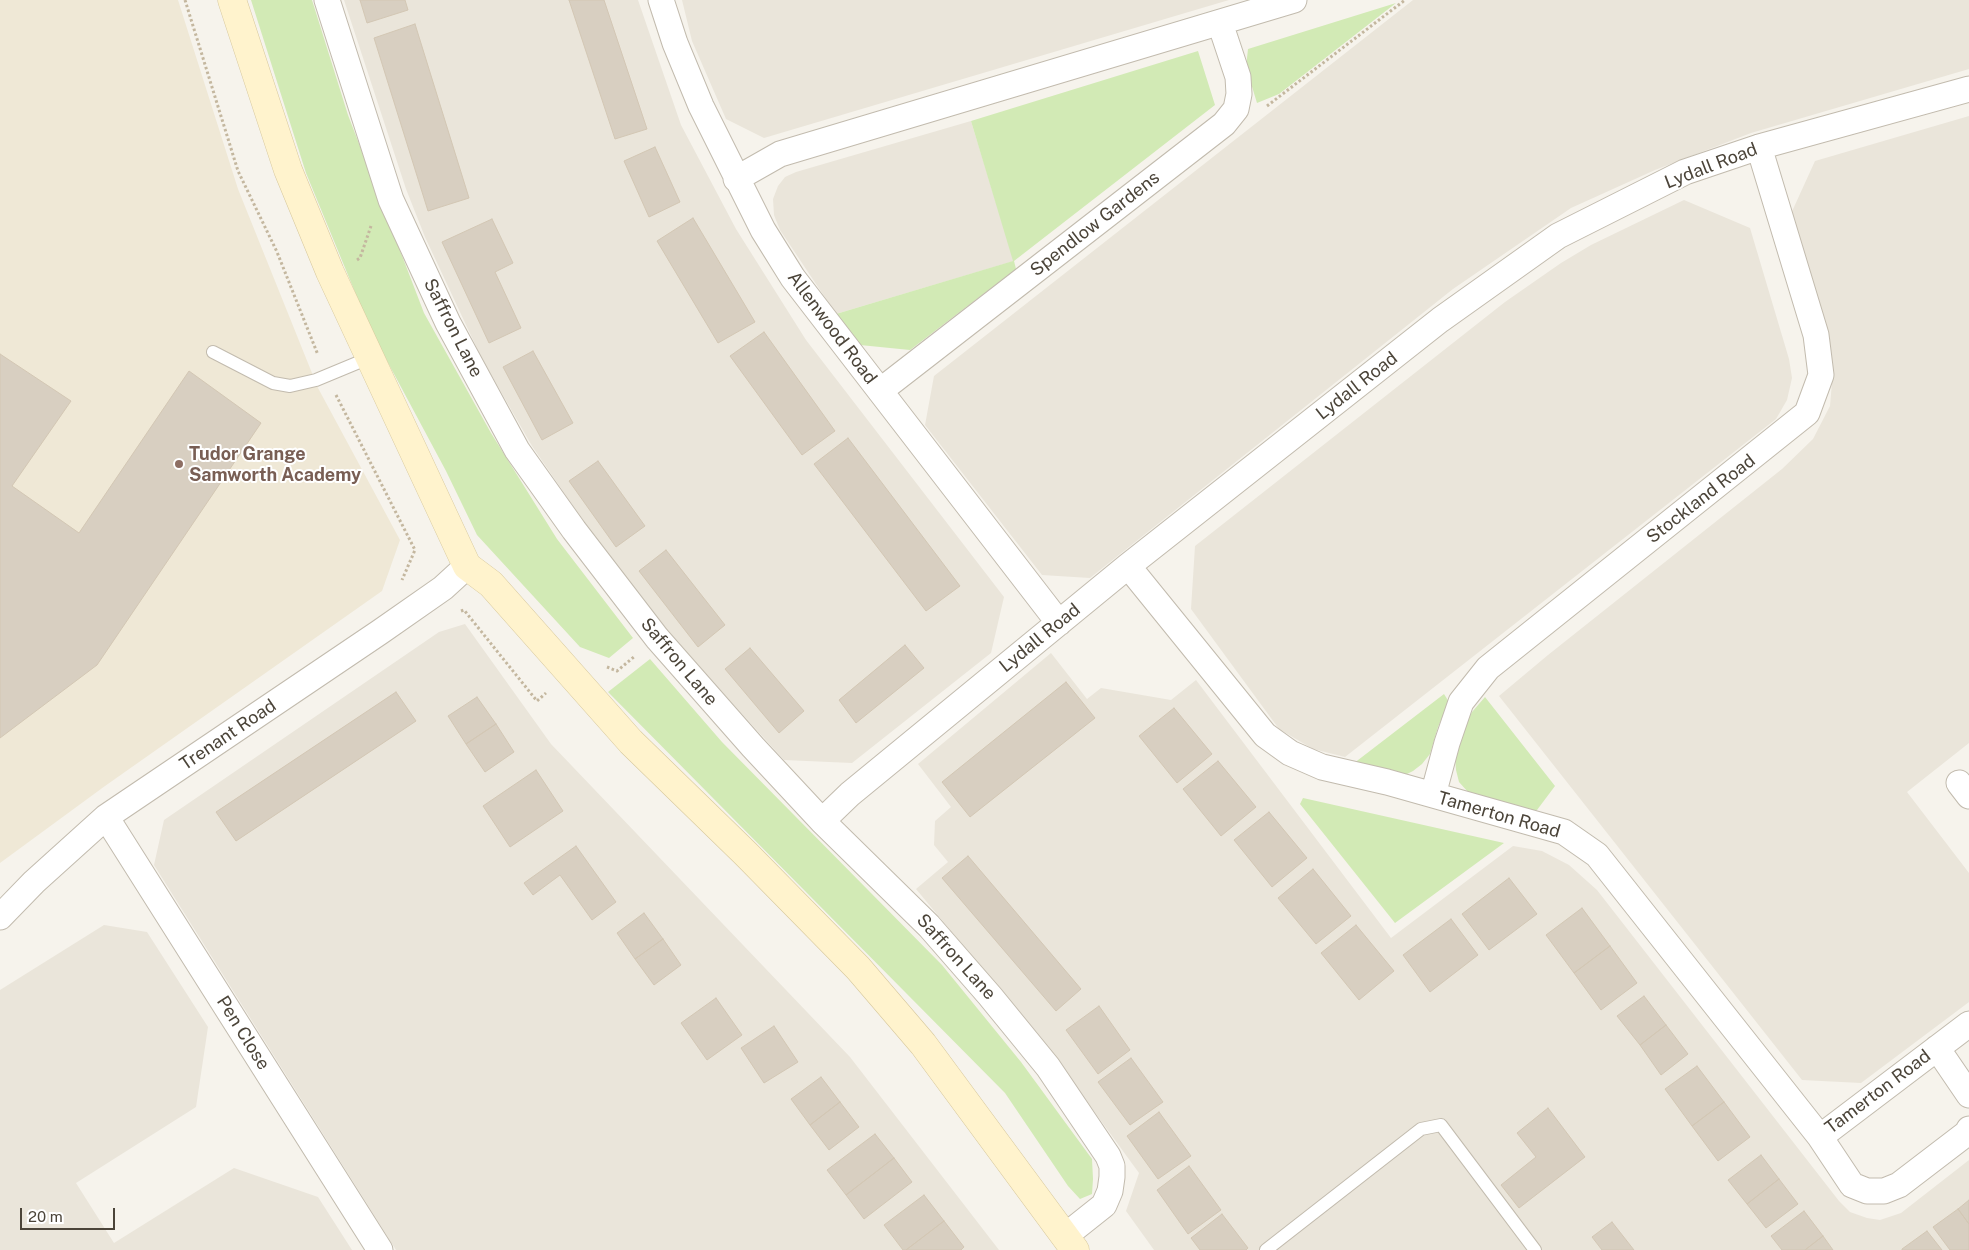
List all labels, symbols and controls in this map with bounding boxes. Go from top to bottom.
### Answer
street label: Lydall Road [1662,138,1760,194]
street label: Spendlow Gardens [1026,167,1164,281]
street label: Allenwood Road [783,268,881,388]
street label: Saffron Lane [419,275,487,381]
street label: Lydall Road [1312,347,1402,425]
place label: Tudor Grange Samworth Academy [189,443,361,486]
street label: Stockland Road [1642,450,1760,548]
marker: Tudor Grange Samworth Academy [173,458,185,470]
street label: Lydall Road [995,599,1085,677]
street label: Saffron Lane [636,614,722,710]
street label: Trenant Road [176,695,280,775]
street label: Tamerton Road [1435,787,1563,843]
street label: Saffron Lane [912,910,1000,1004]
street label: Pen Close [212,992,274,1074]
street label: Tamerton Road [1821,1045,1935,1139]
scale bar [22,1198,118,1230]
text: 20 m [28,1208,63,1225]

